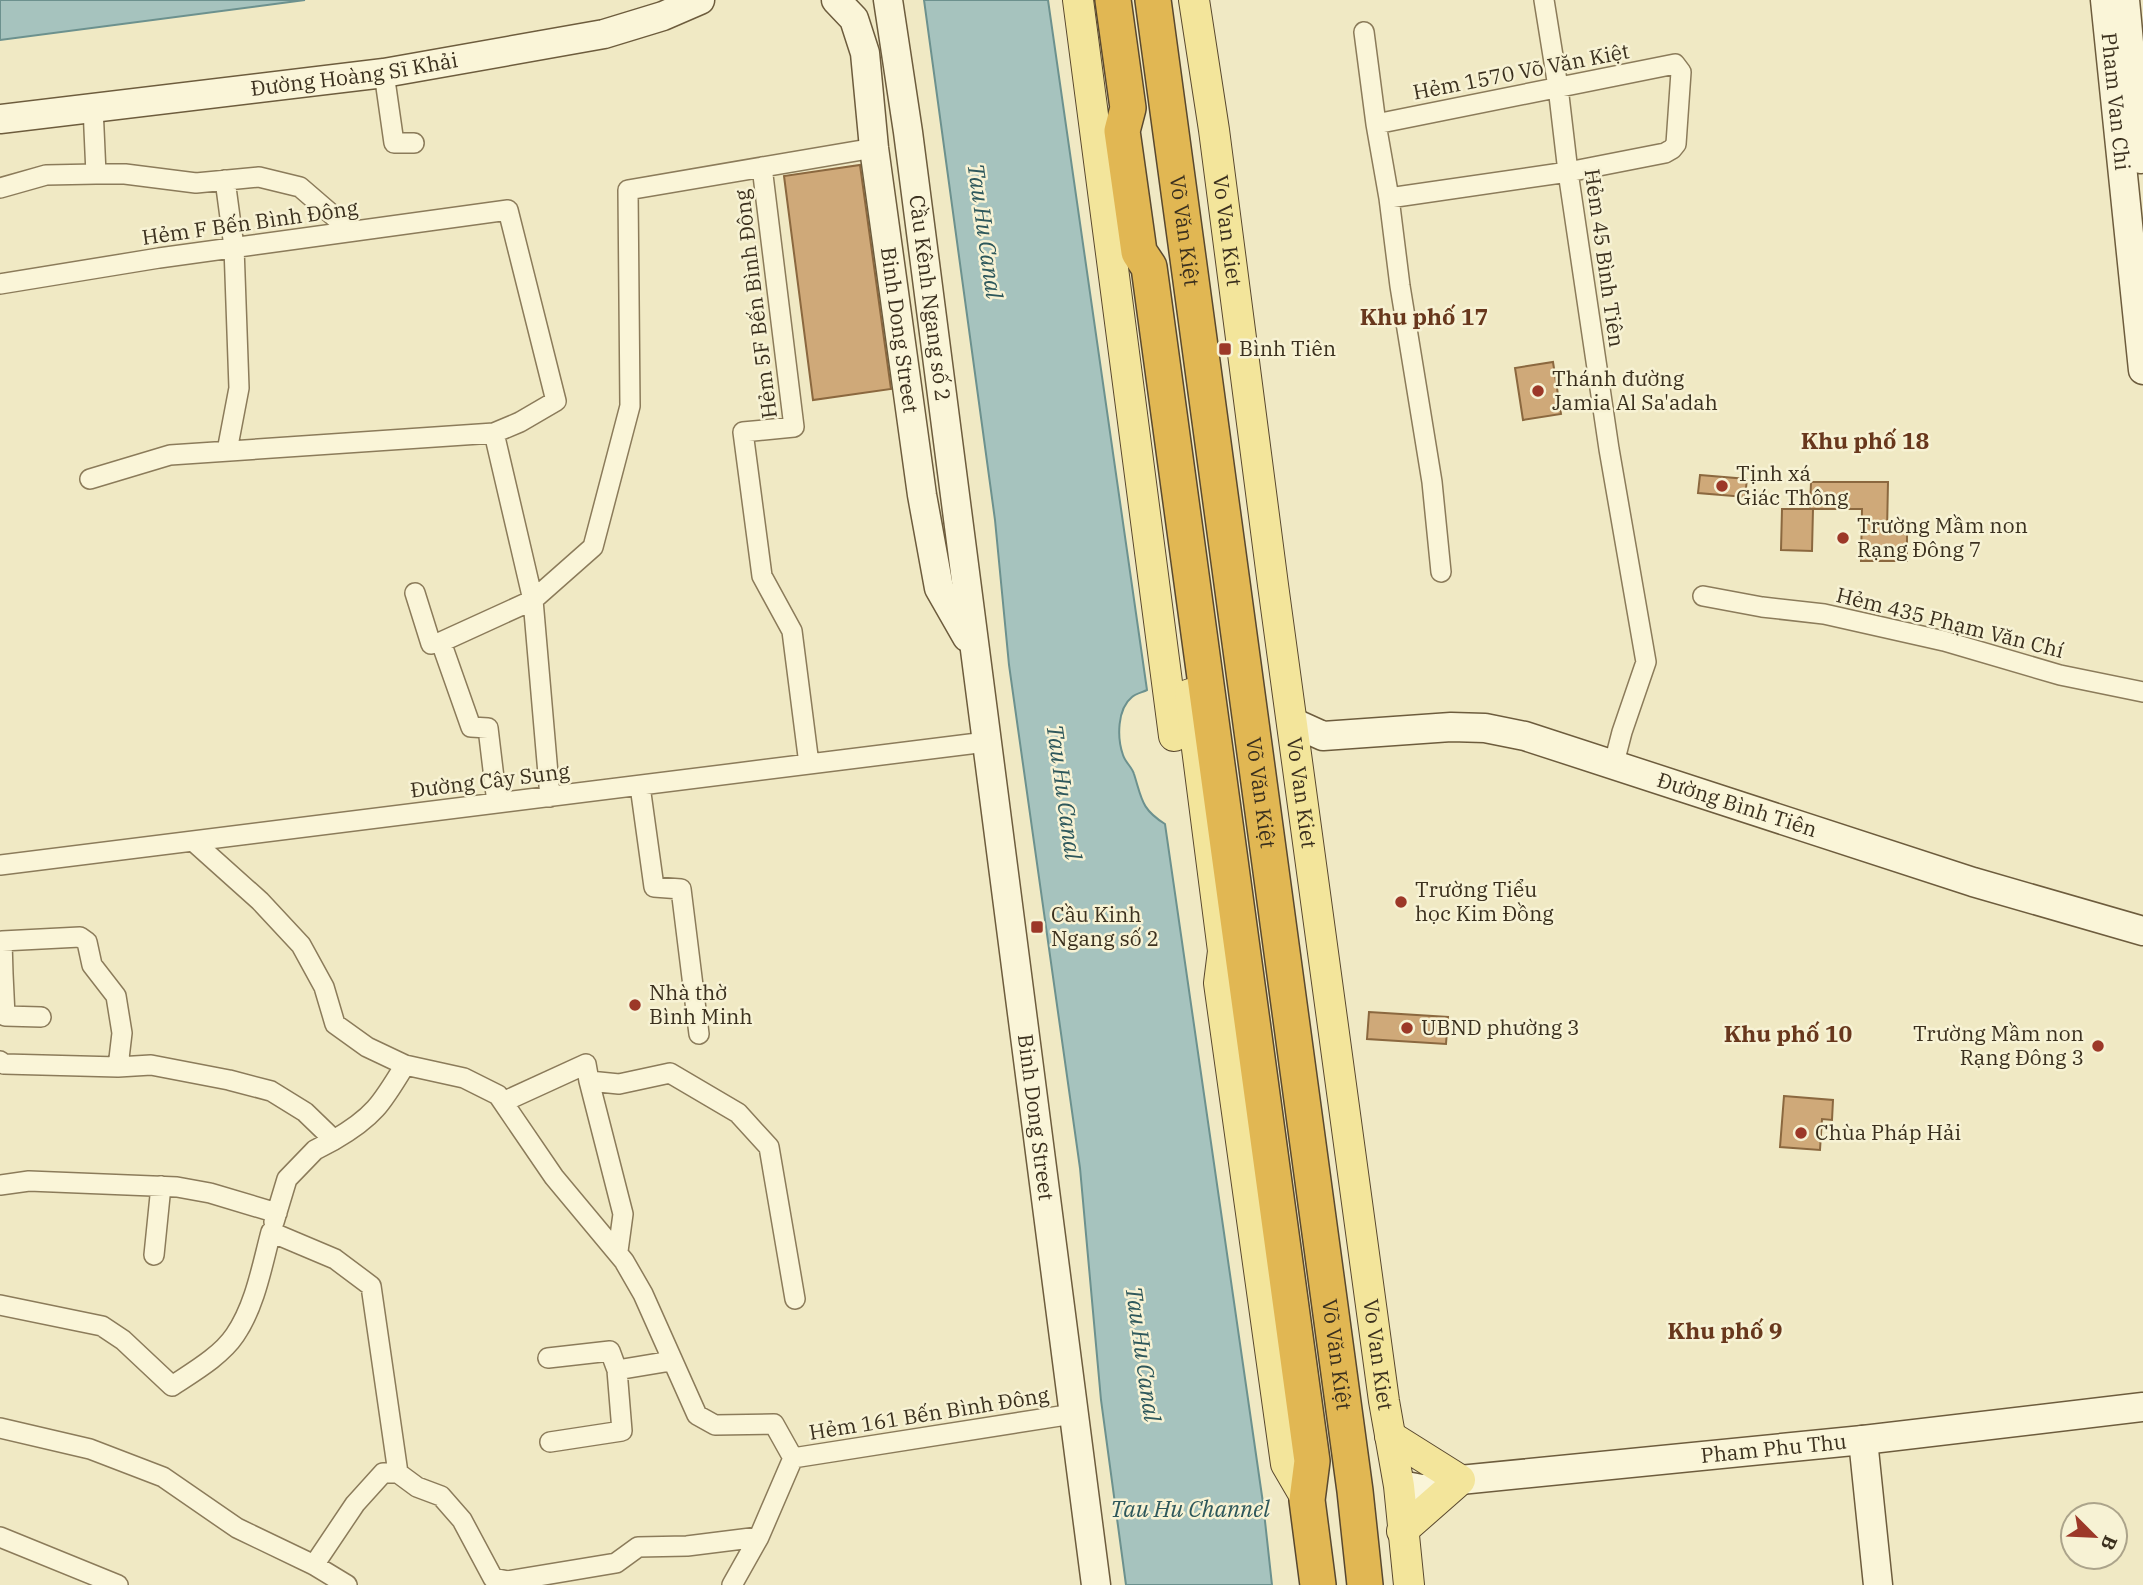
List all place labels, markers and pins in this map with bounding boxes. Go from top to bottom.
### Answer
place label: Bình Tiên [1239,334,1336,362]
marker: Bình Tiên [1217,341,1233,357]
place label: Thánh đường Jamia Al Sa'adah [1552,364,1718,416]
marker: Thánh đường Jamia Al Sa'adah [1530,383,1546,399]
place label: Tịnh xá Giác Thông [1736,459,1849,511]
marker: Tịnh xá Giác Thông [1714,478,1730,494]
place label: Trường Mầm non Rạng Đông 7 [1857,511,2028,563]
marker: Trường Mầm non Rạng Đông 7 [1835,530,1851,546]
place label: Trường Tiểu học Kim Đồng [1415,875,1554,927]
marker: Trường Tiểu học Kim Đồng [1393,894,1409,910]
place label: Cầu Kinh Ngang số 2 [1051,900,1159,952]
marker: Cầu Kinh Ngang số 2 [1029,919,1045,935]
place label: Nhà thờ Bình Minh [649,978,753,1030]
marker: Nhà thờ Bình Minh [627,997,643,1013]
place label: UBND phường 3 [1421,1013,1580,1041]
place label: Trường Mầm non Rạng Đông 3 [1913,1019,2084,1071]
marker: UBND phường 3 [1399,1020,1415,1036]
marker: Trường Mầm non Rạng Đông 3 [2090,1038,2106,1054]
place label: Chùa Pháp Hải [1815,1118,1961,1146]
marker: Chùa Pháp Hải [1793,1125,1809,1141]

